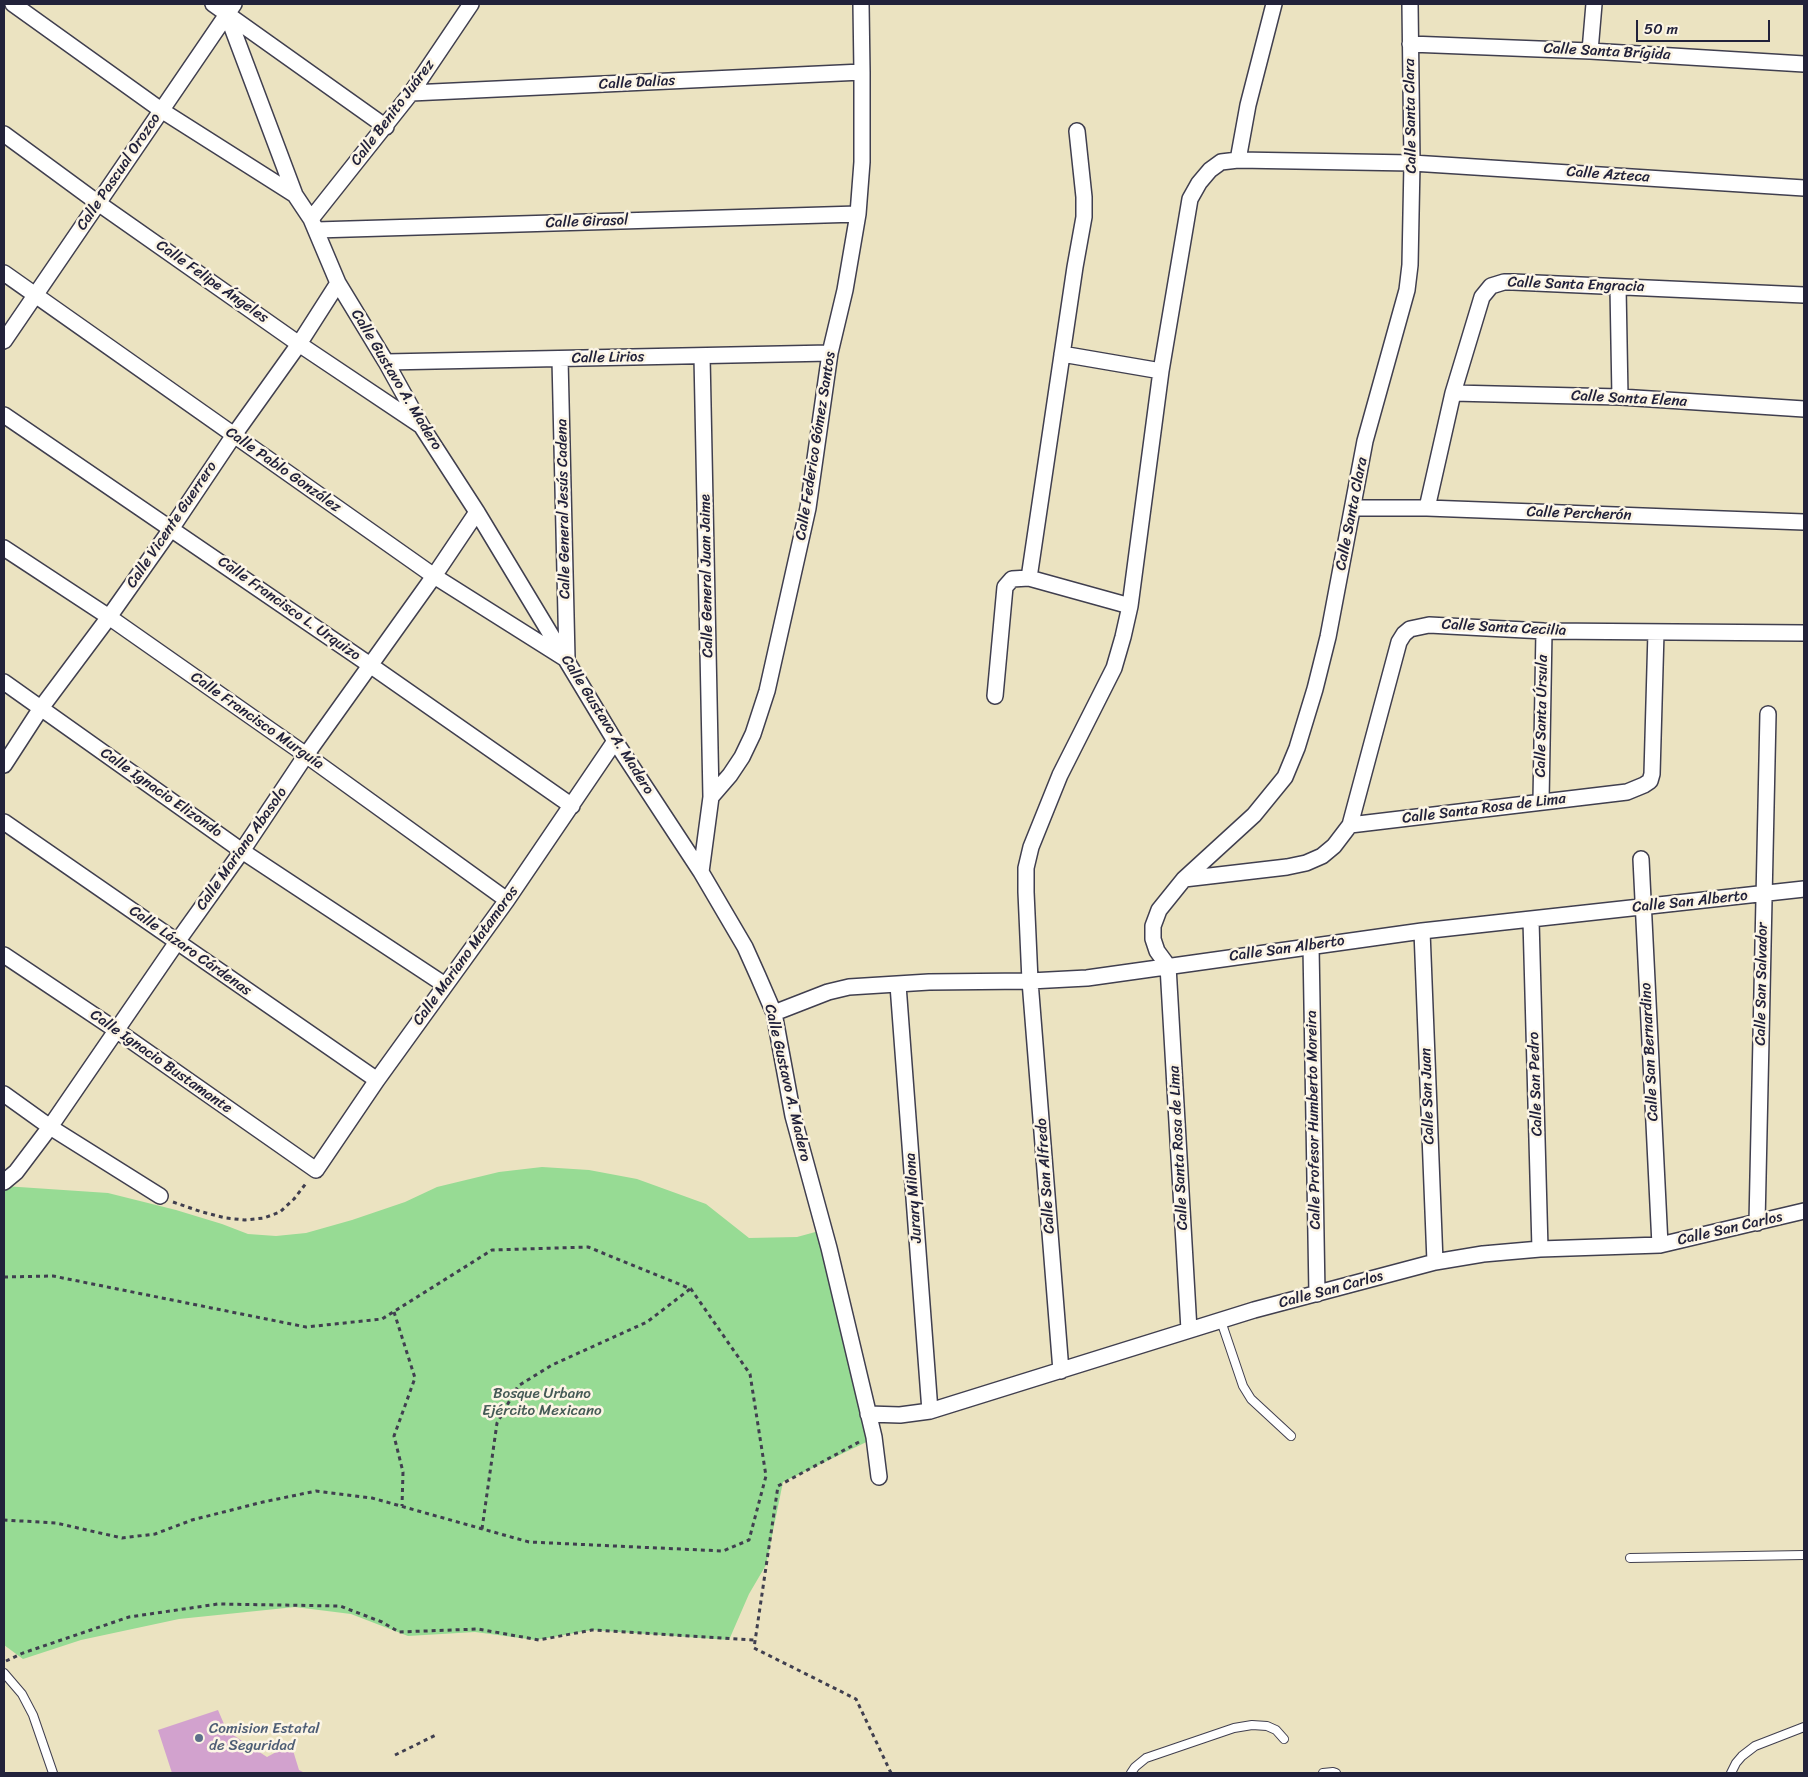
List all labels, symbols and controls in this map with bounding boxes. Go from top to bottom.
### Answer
scale bar [1638,10,1772,42]
text: 50 m [1644,16,1678,42]
street label: Calle Santa Brígida [1543,40,1671,64]
street label: Calle Benito Juárez [347,57,439,169]
street label: Calle Santa Clara [1401,58,1421,174]
street label: Calle Dalias [598,72,676,94]
street label: Calle Pascual Orozco [73,110,165,234]
street label: Calle Azteca [1566,163,1650,187]
street label: Calle Girasol [545,212,629,232]
street label: Calle Felipe Ángeles [153,237,271,327]
street label: Calle Santa Engracia [1507,274,1645,296]
street label: Calle Gustavo A. Madero [347,306,445,454]
street label: Calle Lirios [571,348,645,368]
street label: Calle Federico Gómez Santos [792,351,840,541]
street label: Calle Santa Elena [1571,387,1687,411]
street label: Calle General Jesús Cadena [553,419,575,599]
street label: Calle Pablo González [222,423,344,517]
street label: Calle Santa Clara [1332,456,1372,572]
street label: Calle Vicente Guerrero [123,458,221,592]
street label: Calle General Juan Jaime [697,494,717,658]
street label: Calle Percherón [1526,503,1632,525]
street label: Calle Francisco L. Urquizo [214,553,364,665]
street label: Calle Santa Cecilia [1441,616,1567,640]
street label: Calle Gustavo A. Madero [557,652,657,798]
street label: Calle Santa Úrsula [1532,654,1552,778]
street label: Calle Francisco Murguía [187,668,327,774]
street label: Calle Ignacio Elizondo [97,744,225,842]
street label: Calle Mariano Abasolo [193,784,291,914]
street label: Calle Santa Rosa de Lima [1401,790,1567,828]
street label: Calle Mariano Matamoros [409,883,523,1029]
street label: Calle San Alberto [1631,887,1749,917]
street label: Calle Lázaro Cárdenas [125,902,255,1000]
street label: Calle San Salvador [1752,922,1772,1046]
street label: Calle San Alberto [1228,932,1346,966]
street label: Calle San Bernardino [1637,982,1663,1122]
street label: Calle Gustavo A. Madero [760,1003,814,1163]
street label: Calle Ignacio Bustamante [87,1006,235,1118]
street label: Calle Profesor Humberto Moreira [1303,1010,1325,1230]
street label: Calle San Pedro [1525,1031,1547,1137]
street label: Calle San Juan [1417,1047,1439,1145]
street label: Calle Santa Rosa de Lima [1166,1065,1192,1231]
street label: Calle San Alfredo [1033,1118,1059,1234]
street label: Jurary Milona [902,1152,926,1244]
street label: Calle San Carlos [1676,1208,1784,1250]
street label: Calle San Carlos [1277,1267,1385,1313]
park label: Bosque Urbano Ejército Mexicano [482,1385,602,1420]
place label: Comision Estatal de Seguridad [209,1720,320,1755]
marker: Comision Estatal de Seguridad [193,1732,205,1744]

